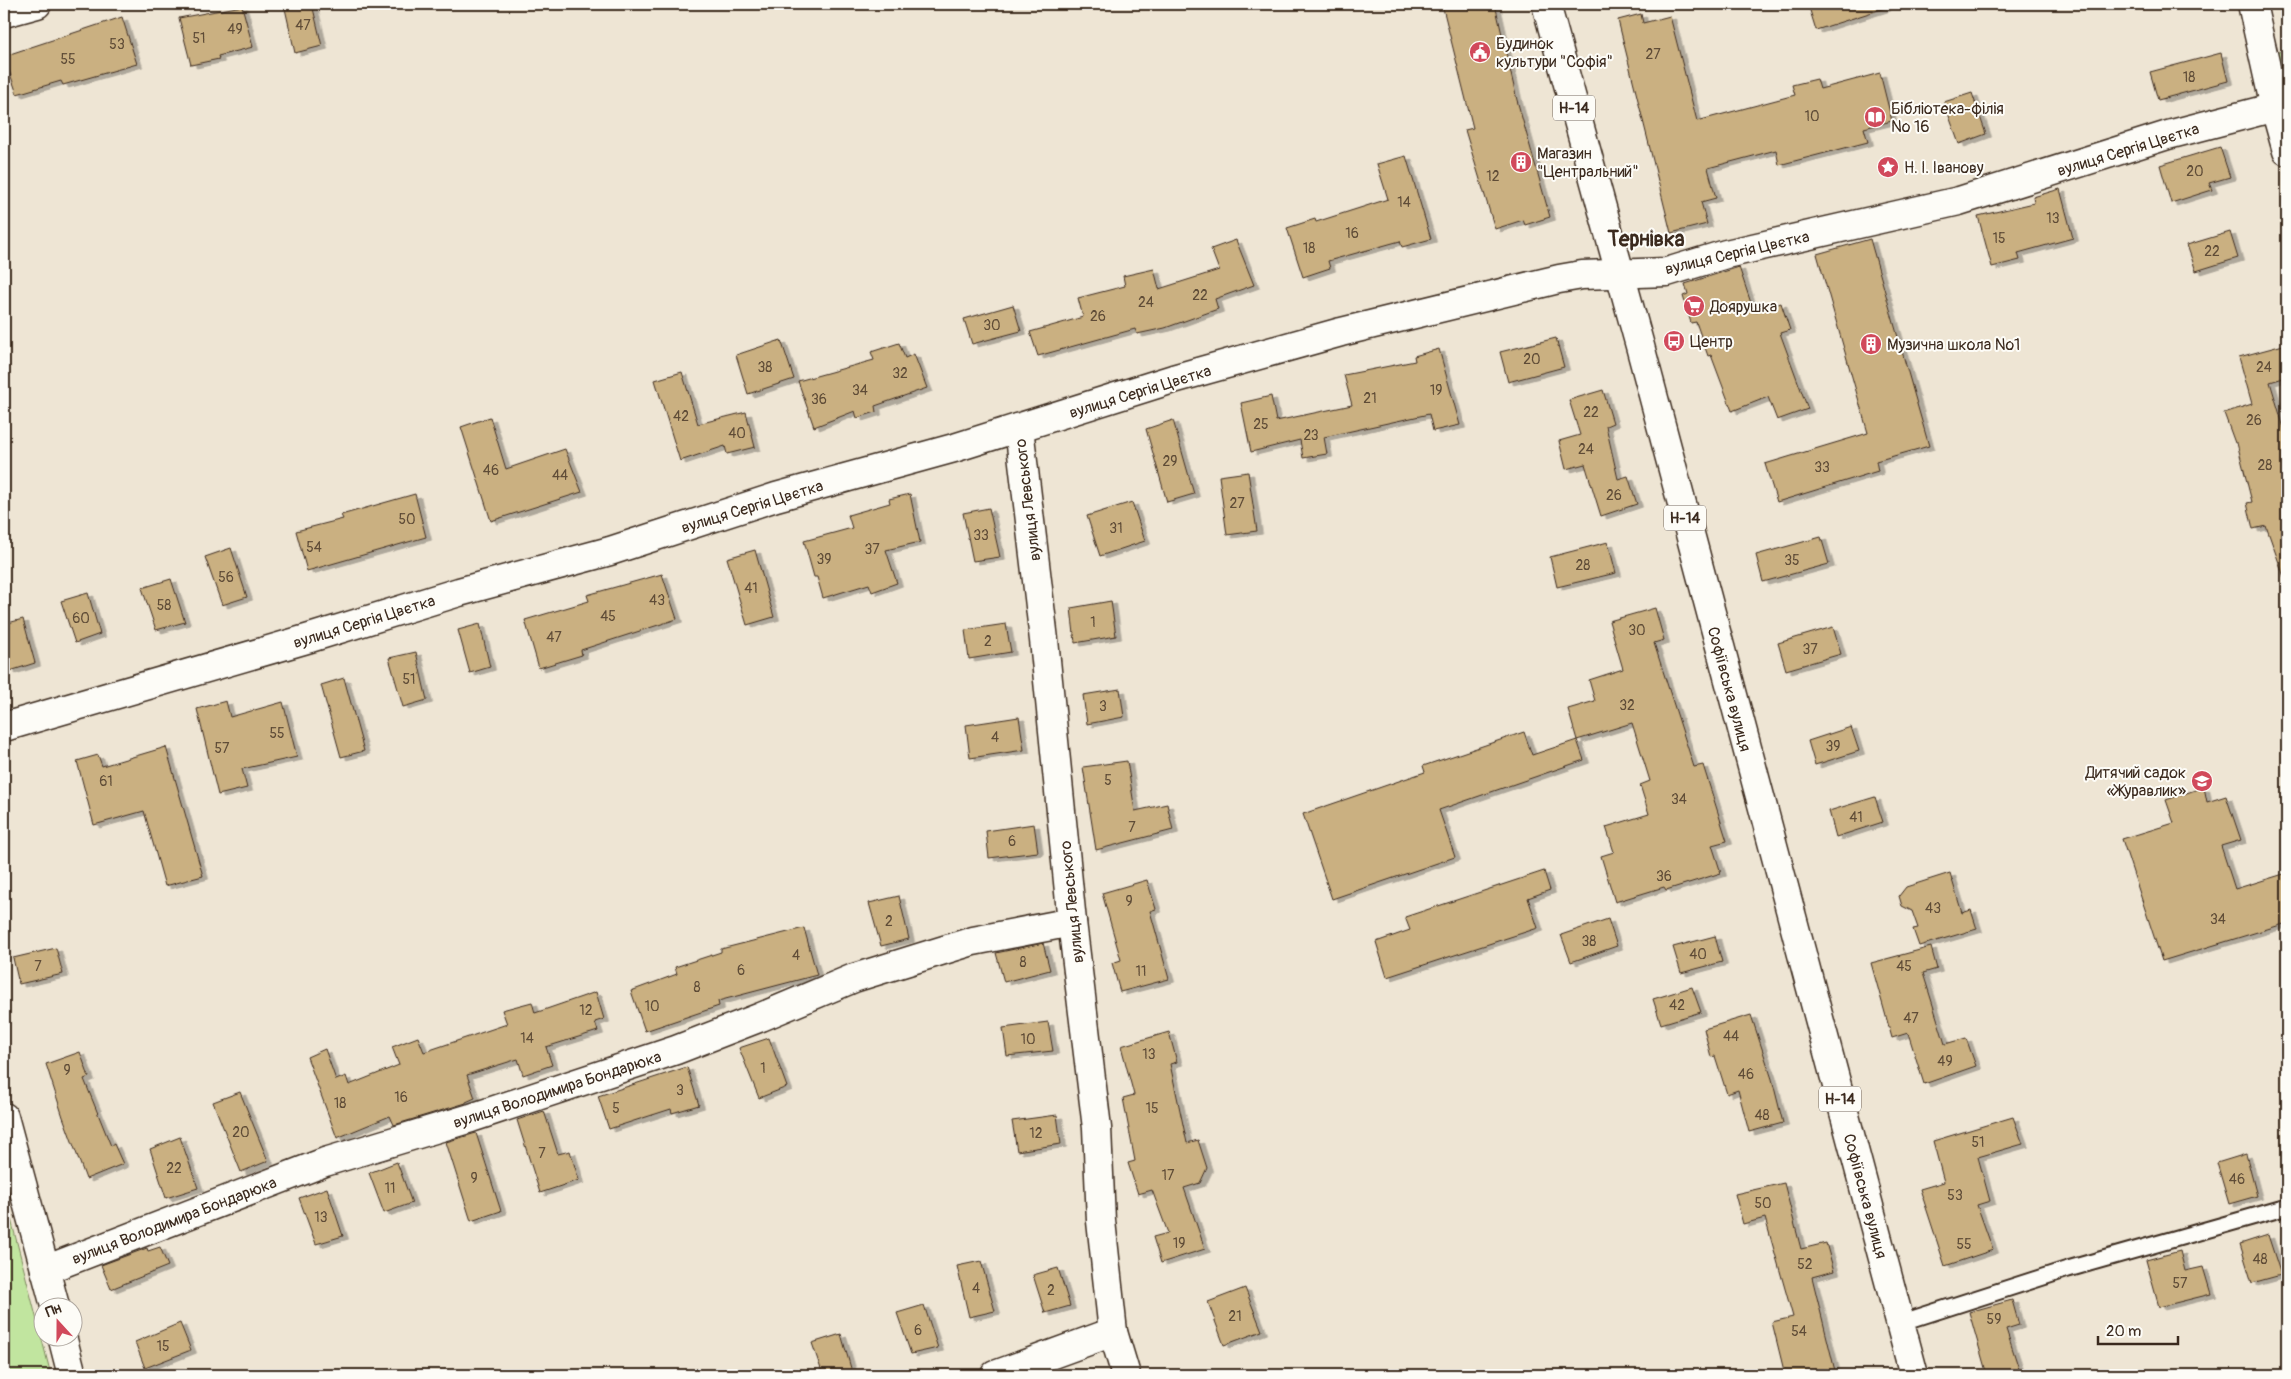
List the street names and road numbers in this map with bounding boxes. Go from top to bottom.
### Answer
road number: Н-14 [1553,96,1595,120]
street label: вулиця Сергія Цвєтка [2055,119,2202,181]
street label: вулиця Сергія Цвєтка [1663,227,1811,279]
street label: вулиця Сергія Цвєтка [1067,361,1214,423]
street label: вулиця Левського [1011,437,1045,562]
street label: вулиця Сергія Цвєтка [679,476,826,538]
road number: Н-14 [1664,506,1706,530]
street label: вулиця Сергія Цвєтка [291,591,438,653]
street label: Софіївська вулиця [1703,625,1755,754]
street label: вулиця Левського [1056,839,1088,964]
street label: вулиця Володимира Бондарюка [451,1047,664,1133]
road number: Н-14 [1819,1086,1861,1112]
street label: Софіївська вулиця [1839,1132,1891,1261]
street label: вулиця Володимира Бондарюка [69,1173,280,1269]

